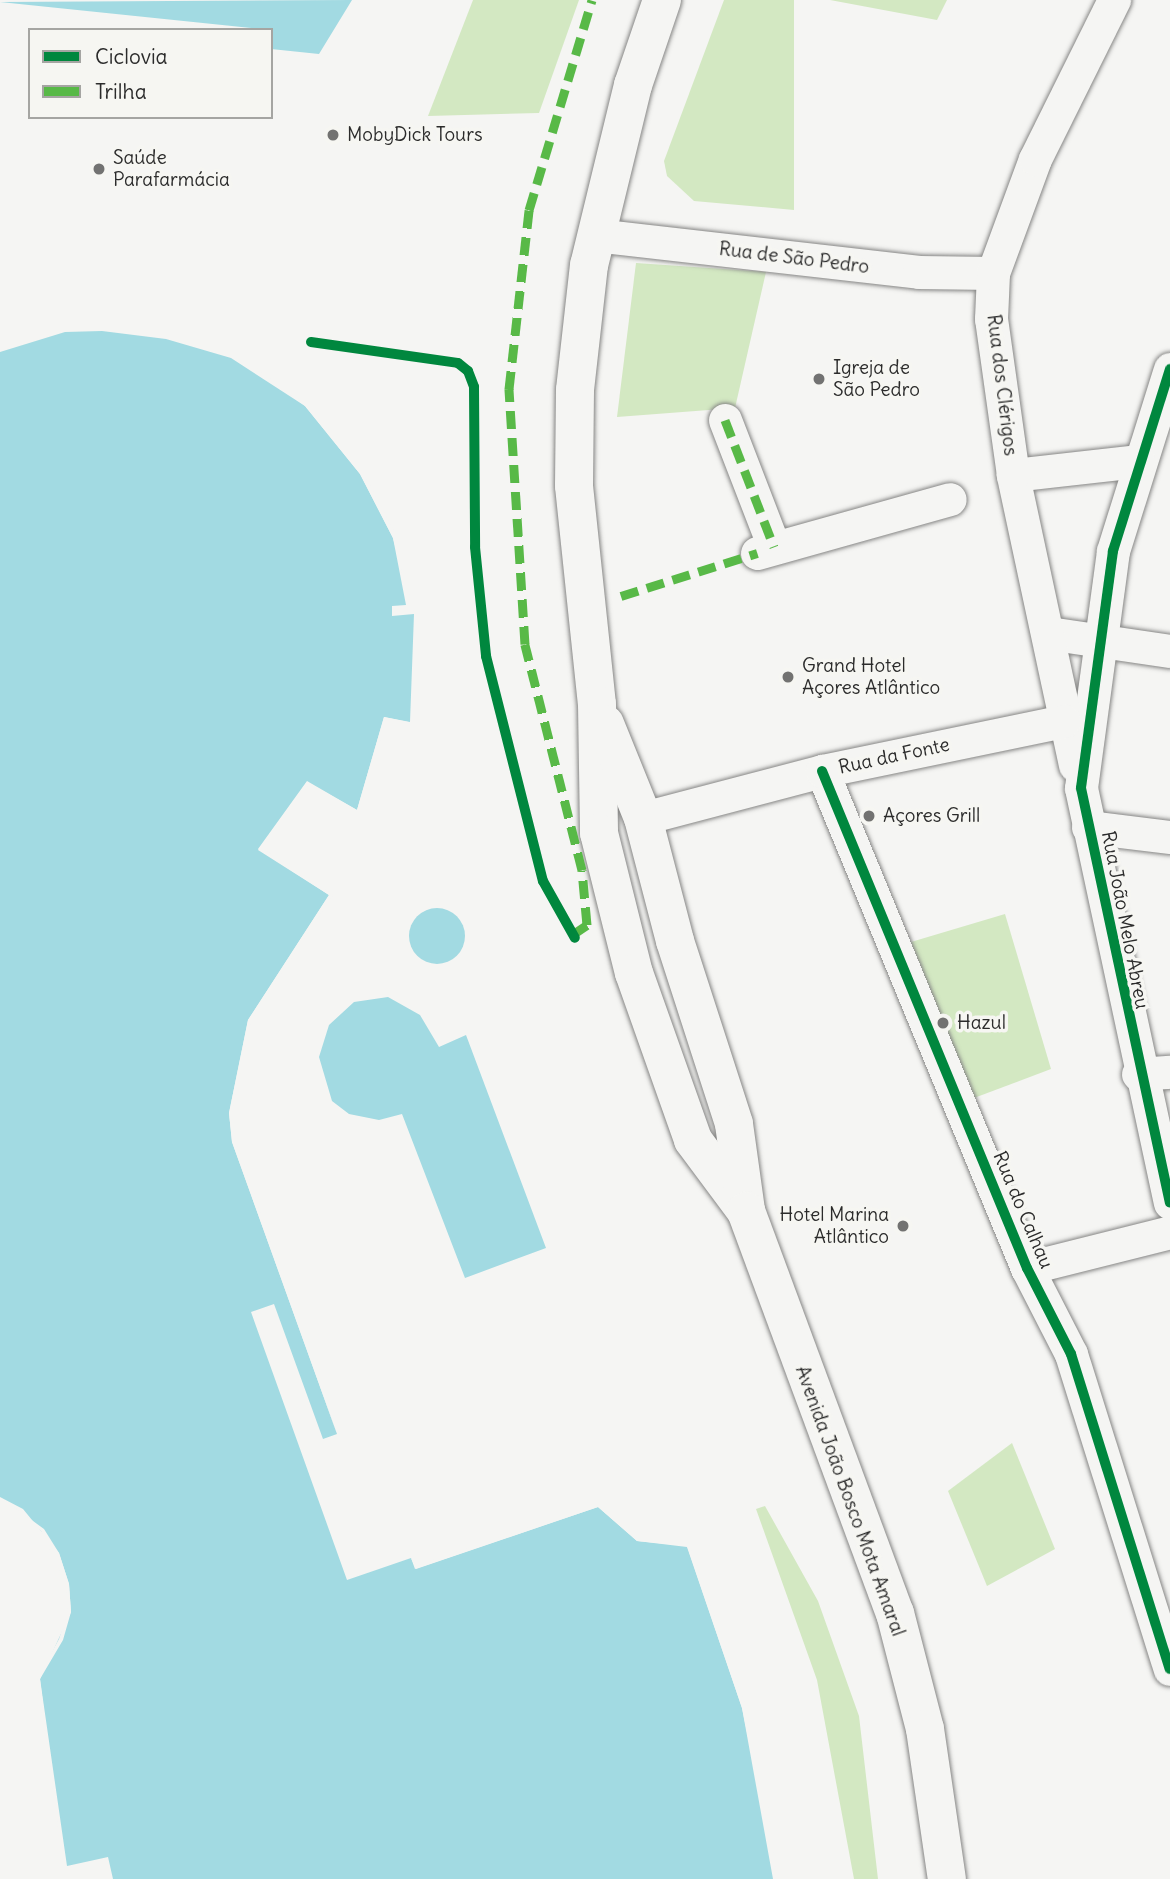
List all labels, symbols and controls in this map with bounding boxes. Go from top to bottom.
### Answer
legend [28,28,273,119]
text: Ciclovia [95,43,168,70]
text: Trilha [95,78,147,105]
place label: MobyDick Tours [347,124,483,146]
marker: MobyDick Tours [325,127,341,143]
place label: Saúde Parafarmácia [113,147,230,191]
marker: Saúde Parafarmácia [91,161,107,177]
street label: Rua de São Pedro [718,237,870,279]
street label: Rua dos Clérigos [982,313,1022,457]
place label: Igreja de São Pedro [833,357,920,401]
marker: Igreja de São Pedro [811,371,827,387]
place label: Grand Hotel Açores Atlântico [802,655,940,699]
marker: Grand Hotel Açores Atlântico [780,669,796,685]
street label: Rua da Fonte [836,733,952,779]
place label: Açores Grill [883,805,980,827]
marker: Açores Grill [861,808,877,824]
street label: Rua João Melo Abreu [1097,829,1153,1011]
place label: Hazul [957,1012,1006,1034]
marker: Hazul [935,1015,951,1031]
street label: Rua do Calhau [988,1148,1058,1272]
place label: Hotel Marina Atlântico [780,1204,889,1248]
marker: Hotel Marina Atlântico [895,1218,911,1234]
street label: Avenida João Bosco Mota Amaral [790,1363,910,1639]

